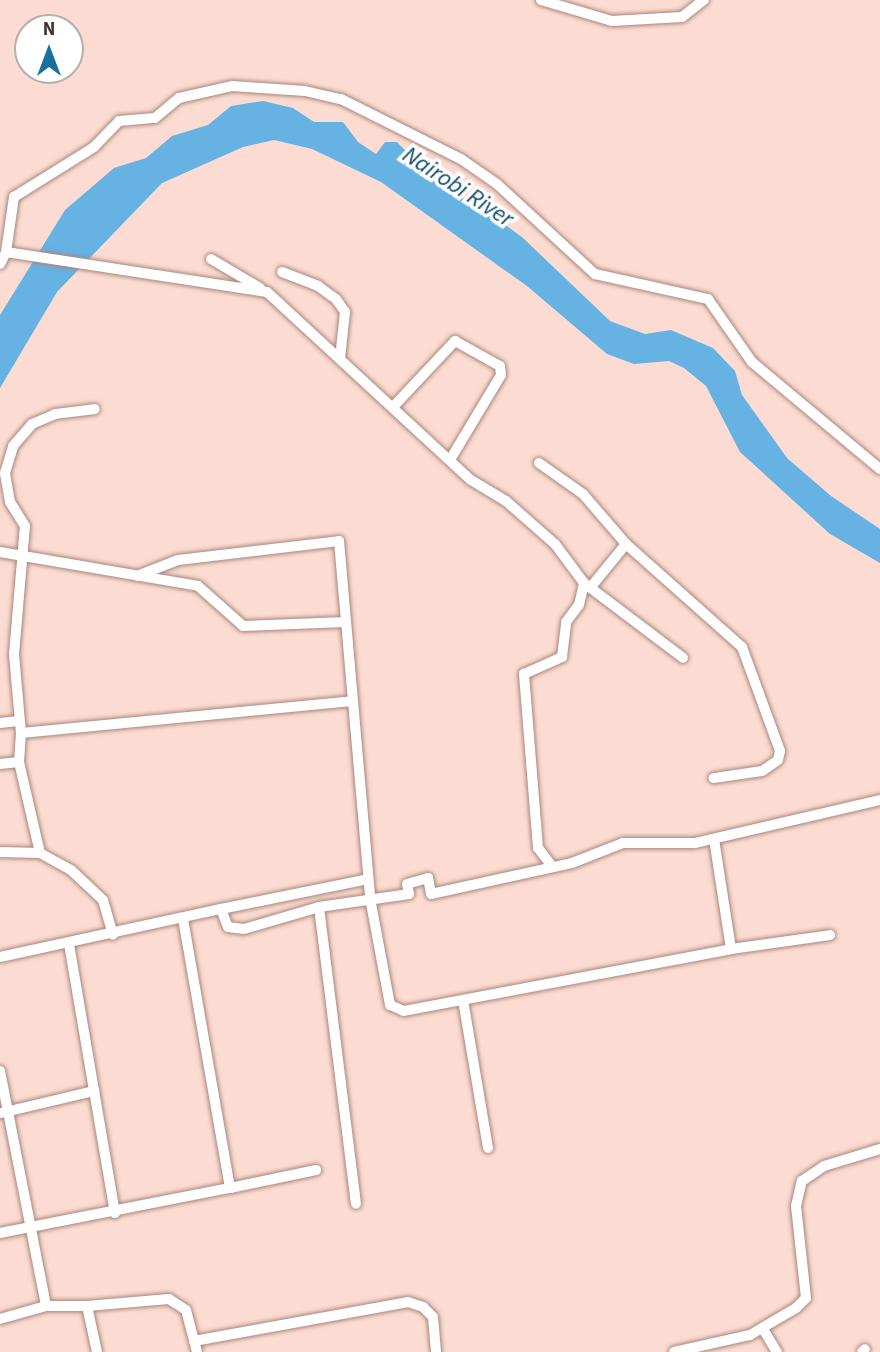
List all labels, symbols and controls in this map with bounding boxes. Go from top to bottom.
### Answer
north arrow [14,14,84,84]
text: N [43,16,55,43]
water label: Nairobi River [397,140,519,234]

